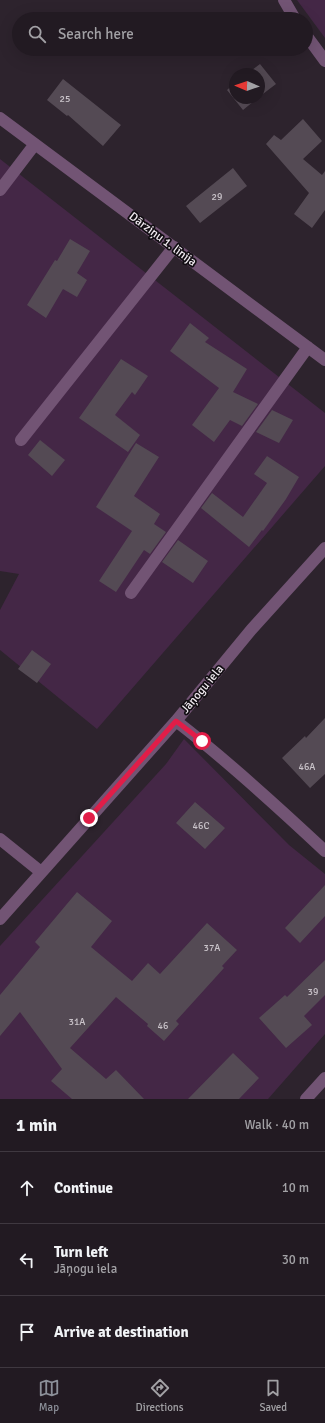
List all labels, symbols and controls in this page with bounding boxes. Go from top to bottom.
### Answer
search box [12,12,313,56]
icon: search [26,23,48,45]
text: Search here [58,25,134,43]
north arrow [229,68,265,104]
house number: 25 [60,93,70,105]
house number: 29 [212,191,222,203]
street label: Dārziņu 1. līnija [126,209,199,270]
street label: Jāņogu iela [178,662,227,716]
route start [193,732,211,750]
house number: 46A [299,761,315,773]
route end [80,809,98,827]
house number: 46C [193,820,209,832]
house number: 37A [204,942,220,954]
house number: 39 [308,986,318,998]
house number: 31A [69,1016,85,1028]
house number: 46 [158,1020,168,1032]
text: 1 min [16,1115,57,1136]
text: Walk · 40 m [245,1117,309,1133]
icon: ahead [16,1177,38,1199]
text: Continue [54,1179,113,1197]
text: 10 m [282,1180,309,1196]
text: Turn left [54,1243,108,1261]
icon: left [16,1249,38,1271]
text: 30 m [282,1252,309,1268]
text: Jāņogu iela [54,1261,117,1277]
icon: arrive [16,1321,38,1343]
text: Arrive at destination [54,1323,189,1341]
tab: Map [38,1377,60,1414]
tab: Directions [136,1377,184,1414]
tab: Saved [259,1377,287,1414]

